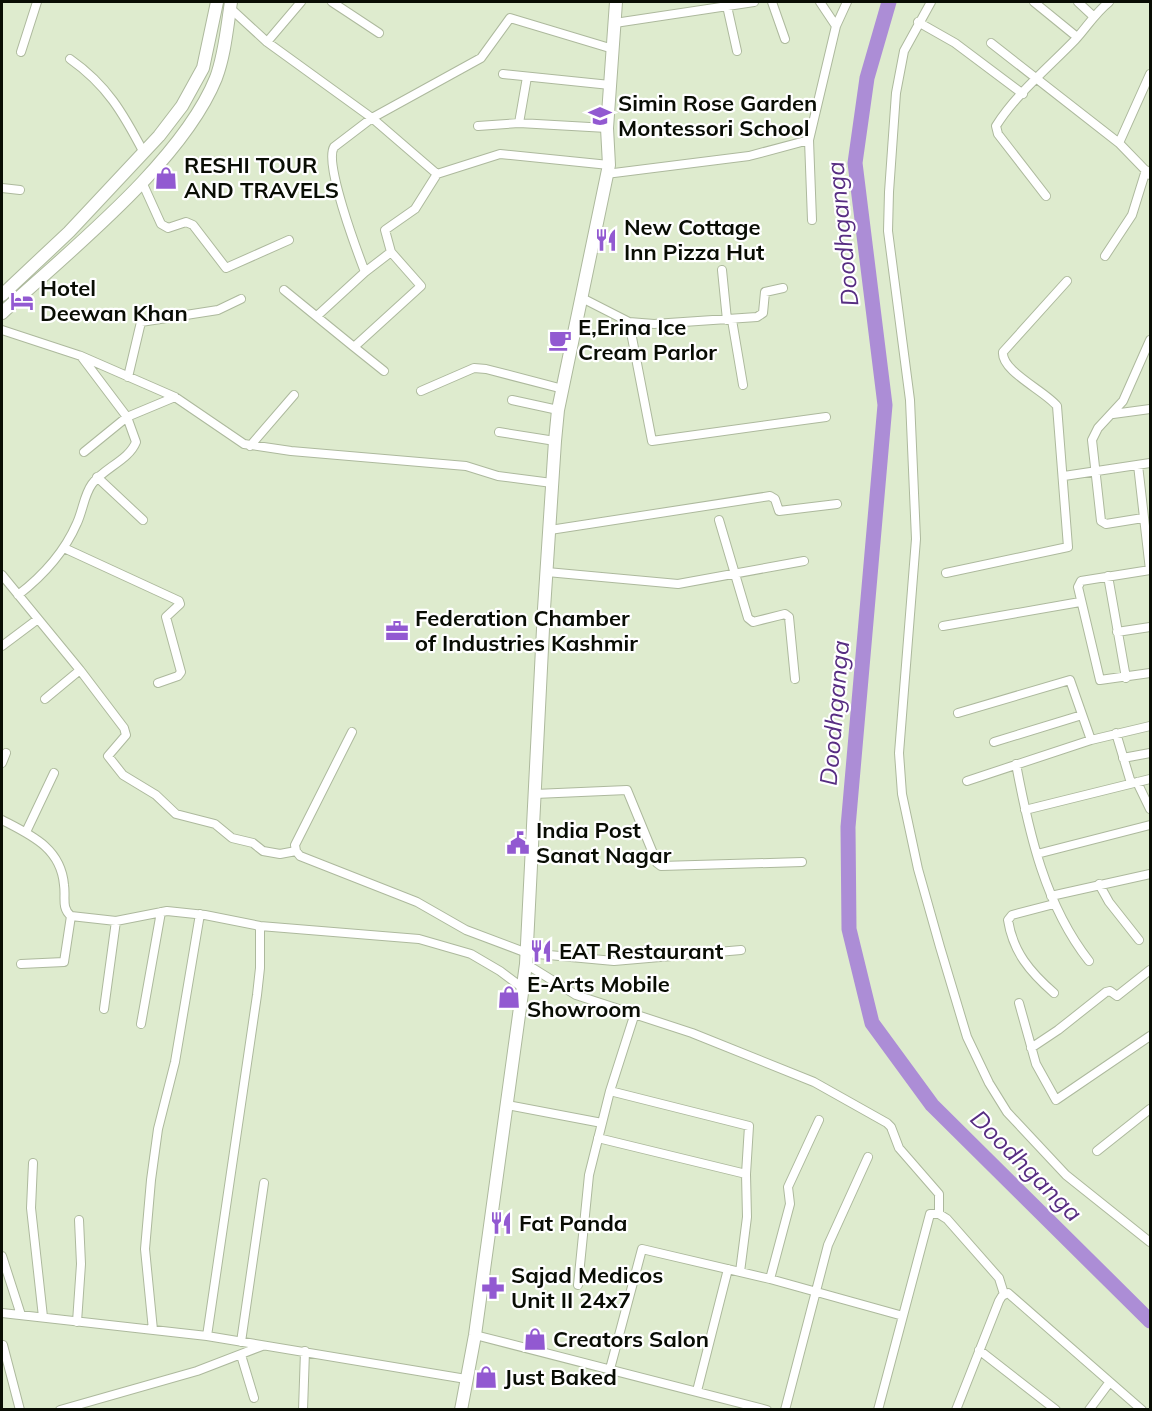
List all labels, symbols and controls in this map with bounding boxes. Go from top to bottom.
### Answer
place label: Simin Rose Garden Montessori School [618,89,817,142]
school or university icon: Simin Rose Garden Montessori School [587,103,613,129]
place label: RESHI TOUR AND TRAVELS [184,151,339,204]
water label: Doodhganga [819,160,865,308]
shop icon: RESHI TOUR AND TRAVELS [153,165,179,191]
place label: New Cottage Inn Pizza Hut [624,213,764,266]
restaurant icon: New Cottage Inn Pizza Hut [593,227,619,253]
place label: Hotel Deewan Khan [40,274,188,327]
hotel icon: Hotel Deewan Khan [9,288,35,314]
place label: E,Erina Ice Cream Parlor [578,313,717,366]
cafe icon: E,Erina Ice Cream Parlor [547,327,573,353]
place label: Federation Chamber of Industries Kashmir [415,604,638,657]
office icon: Federation Chamber of Industries Kashmir [384,618,410,644]
water label: Doodhganga [813,639,855,787]
place label: India Post Sanat Nagar [536,816,672,869]
public building icon: India Post Sanat Nagar [505,830,531,856]
place label: EAT Restaurant [559,937,723,965]
restaurant icon: EAT Restaurant [528,938,554,964]
place label: E-Arts Mobile Showroom [527,970,670,1023]
shop icon: E-Arts Mobile Showroom [496,984,522,1010]
water label: Doodhganga [965,1103,1089,1227]
place label: Fat Panda [519,1209,627,1237]
restaurant icon: Fat Panda [488,1210,514,1236]
place label: Sajad Medicos Unit II 24x7 [511,1261,663,1314]
pharmacy icon: Sajad Medicos Unit II 24x7 [480,1275,506,1301]
place label: Creators Salon [553,1325,709,1353]
shop icon: Creators Salon [522,1326,548,1352]
place label: Just Baked [504,1363,617,1391]
shop icon: Just Baked [473,1364,499,1390]

